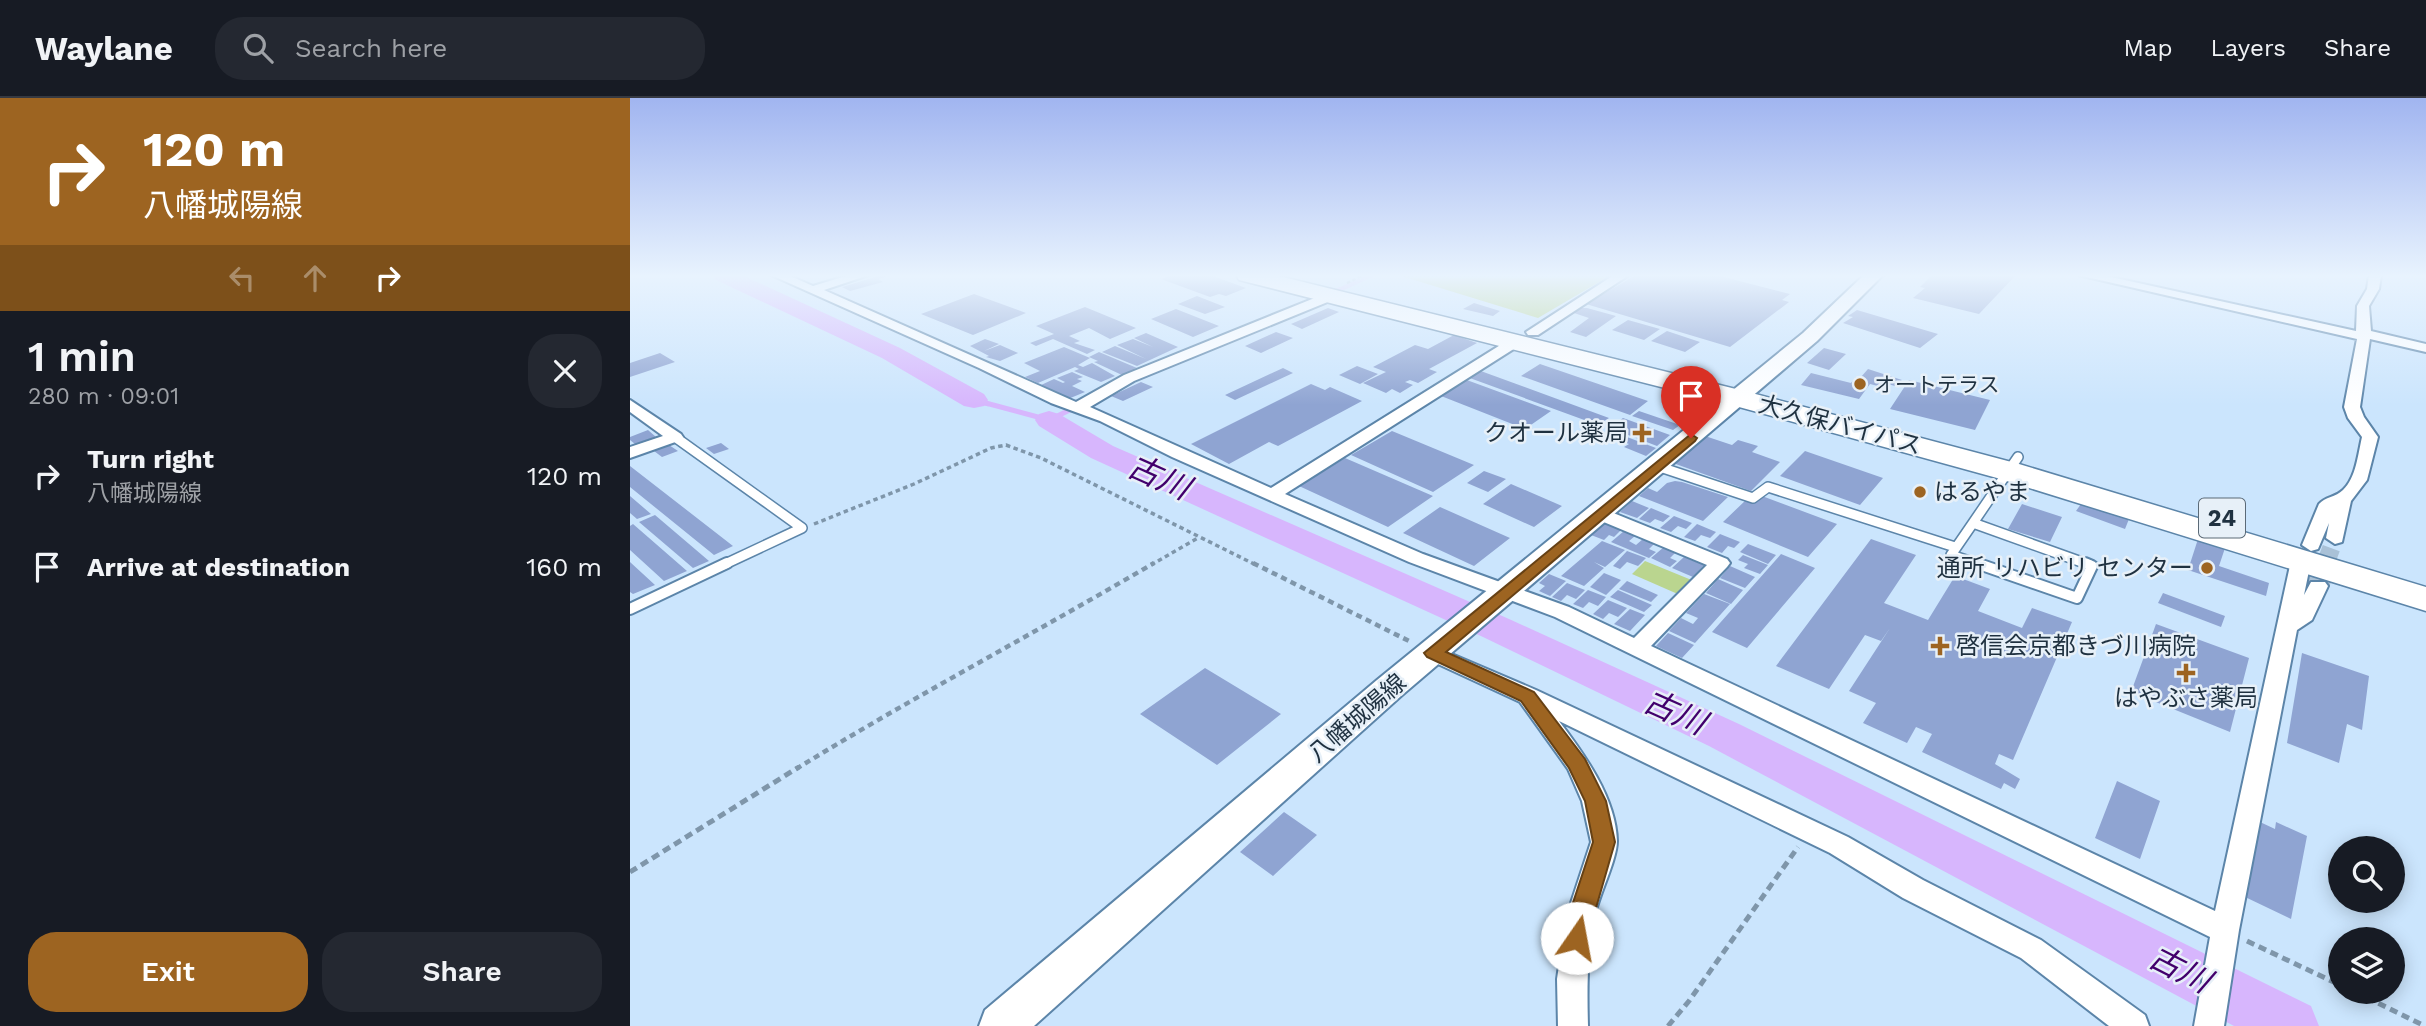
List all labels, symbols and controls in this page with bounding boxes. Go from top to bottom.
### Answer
search box [215,17,705,80]
text: Waylane [35,29,173,68]
icon: search [239,29,277,67]
text: Search here [295,33,447,63]
text: Map [2124,34,2172,62]
text: Layers [2210,34,2286,62]
text: Share [2324,34,2391,62]
text: 120 m [143,120,285,178]
icon: right [28,126,119,217]
text: 八幡城陽線 [143,186,303,224]
icon: left [223,259,261,297]
icon: ahead [296,259,334,297]
icon: right [369,259,407,297]
text: 1 min [28,332,136,381]
button: close [528,334,602,408]
pin [1661,366,1721,438]
place label: オートテラス [1874,372,2000,397]
marker: オートテラス [1852,376,1868,392]
icon: arrive [1672,377,1710,415]
text: 280 m · 09:01 [28,383,179,410]
street label: 大久保バイパス [1755,390,1925,460]
place label: クオール薬局 [1484,419,1628,447]
marker: クオール薬局 [1634,425,1650,441]
text: Turn right [87,444,214,474]
water label: 古川 [1122,447,1199,509]
icon: right [28,457,66,495]
text: 120 m [527,461,602,491]
place label: はるやま [1934,478,2030,506]
text: 八幡城陽線 [87,480,202,507]
marker: はるやま [1912,484,1928,500]
road number: 24 [2199,498,2245,538]
icon: arrive [28,548,66,586]
text: Arrive at destination [87,552,350,582]
text: 160 m [526,552,602,582]
place label: 通所 リハビリ センター [1937,554,2193,582]
marker: 通所 リハビリ センター [2199,560,2215,576]
place label: 啓信会京都きづ川病院 [1956,632,2196,660]
marker: 啓信会京都きづ川病院 [1930,636,1950,656]
marker: はやぶさ薬局 [2178,665,2194,681]
street label: 八幡城陽線 [1303,668,1411,768]
water label: 古川 [1638,682,1715,744]
place label: はやぶさ薬局 [2114,684,2258,712]
map controls [2328,836,2405,1004]
button: search [2328,836,2405,913]
position arrow [1540,901,1614,975]
button: layers [2328,927,2405,1004]
button: Exit [28,932,308,1012]
button: Share [322,932,602,1012]
water label: 古川 [2143,938,2220,1002]

